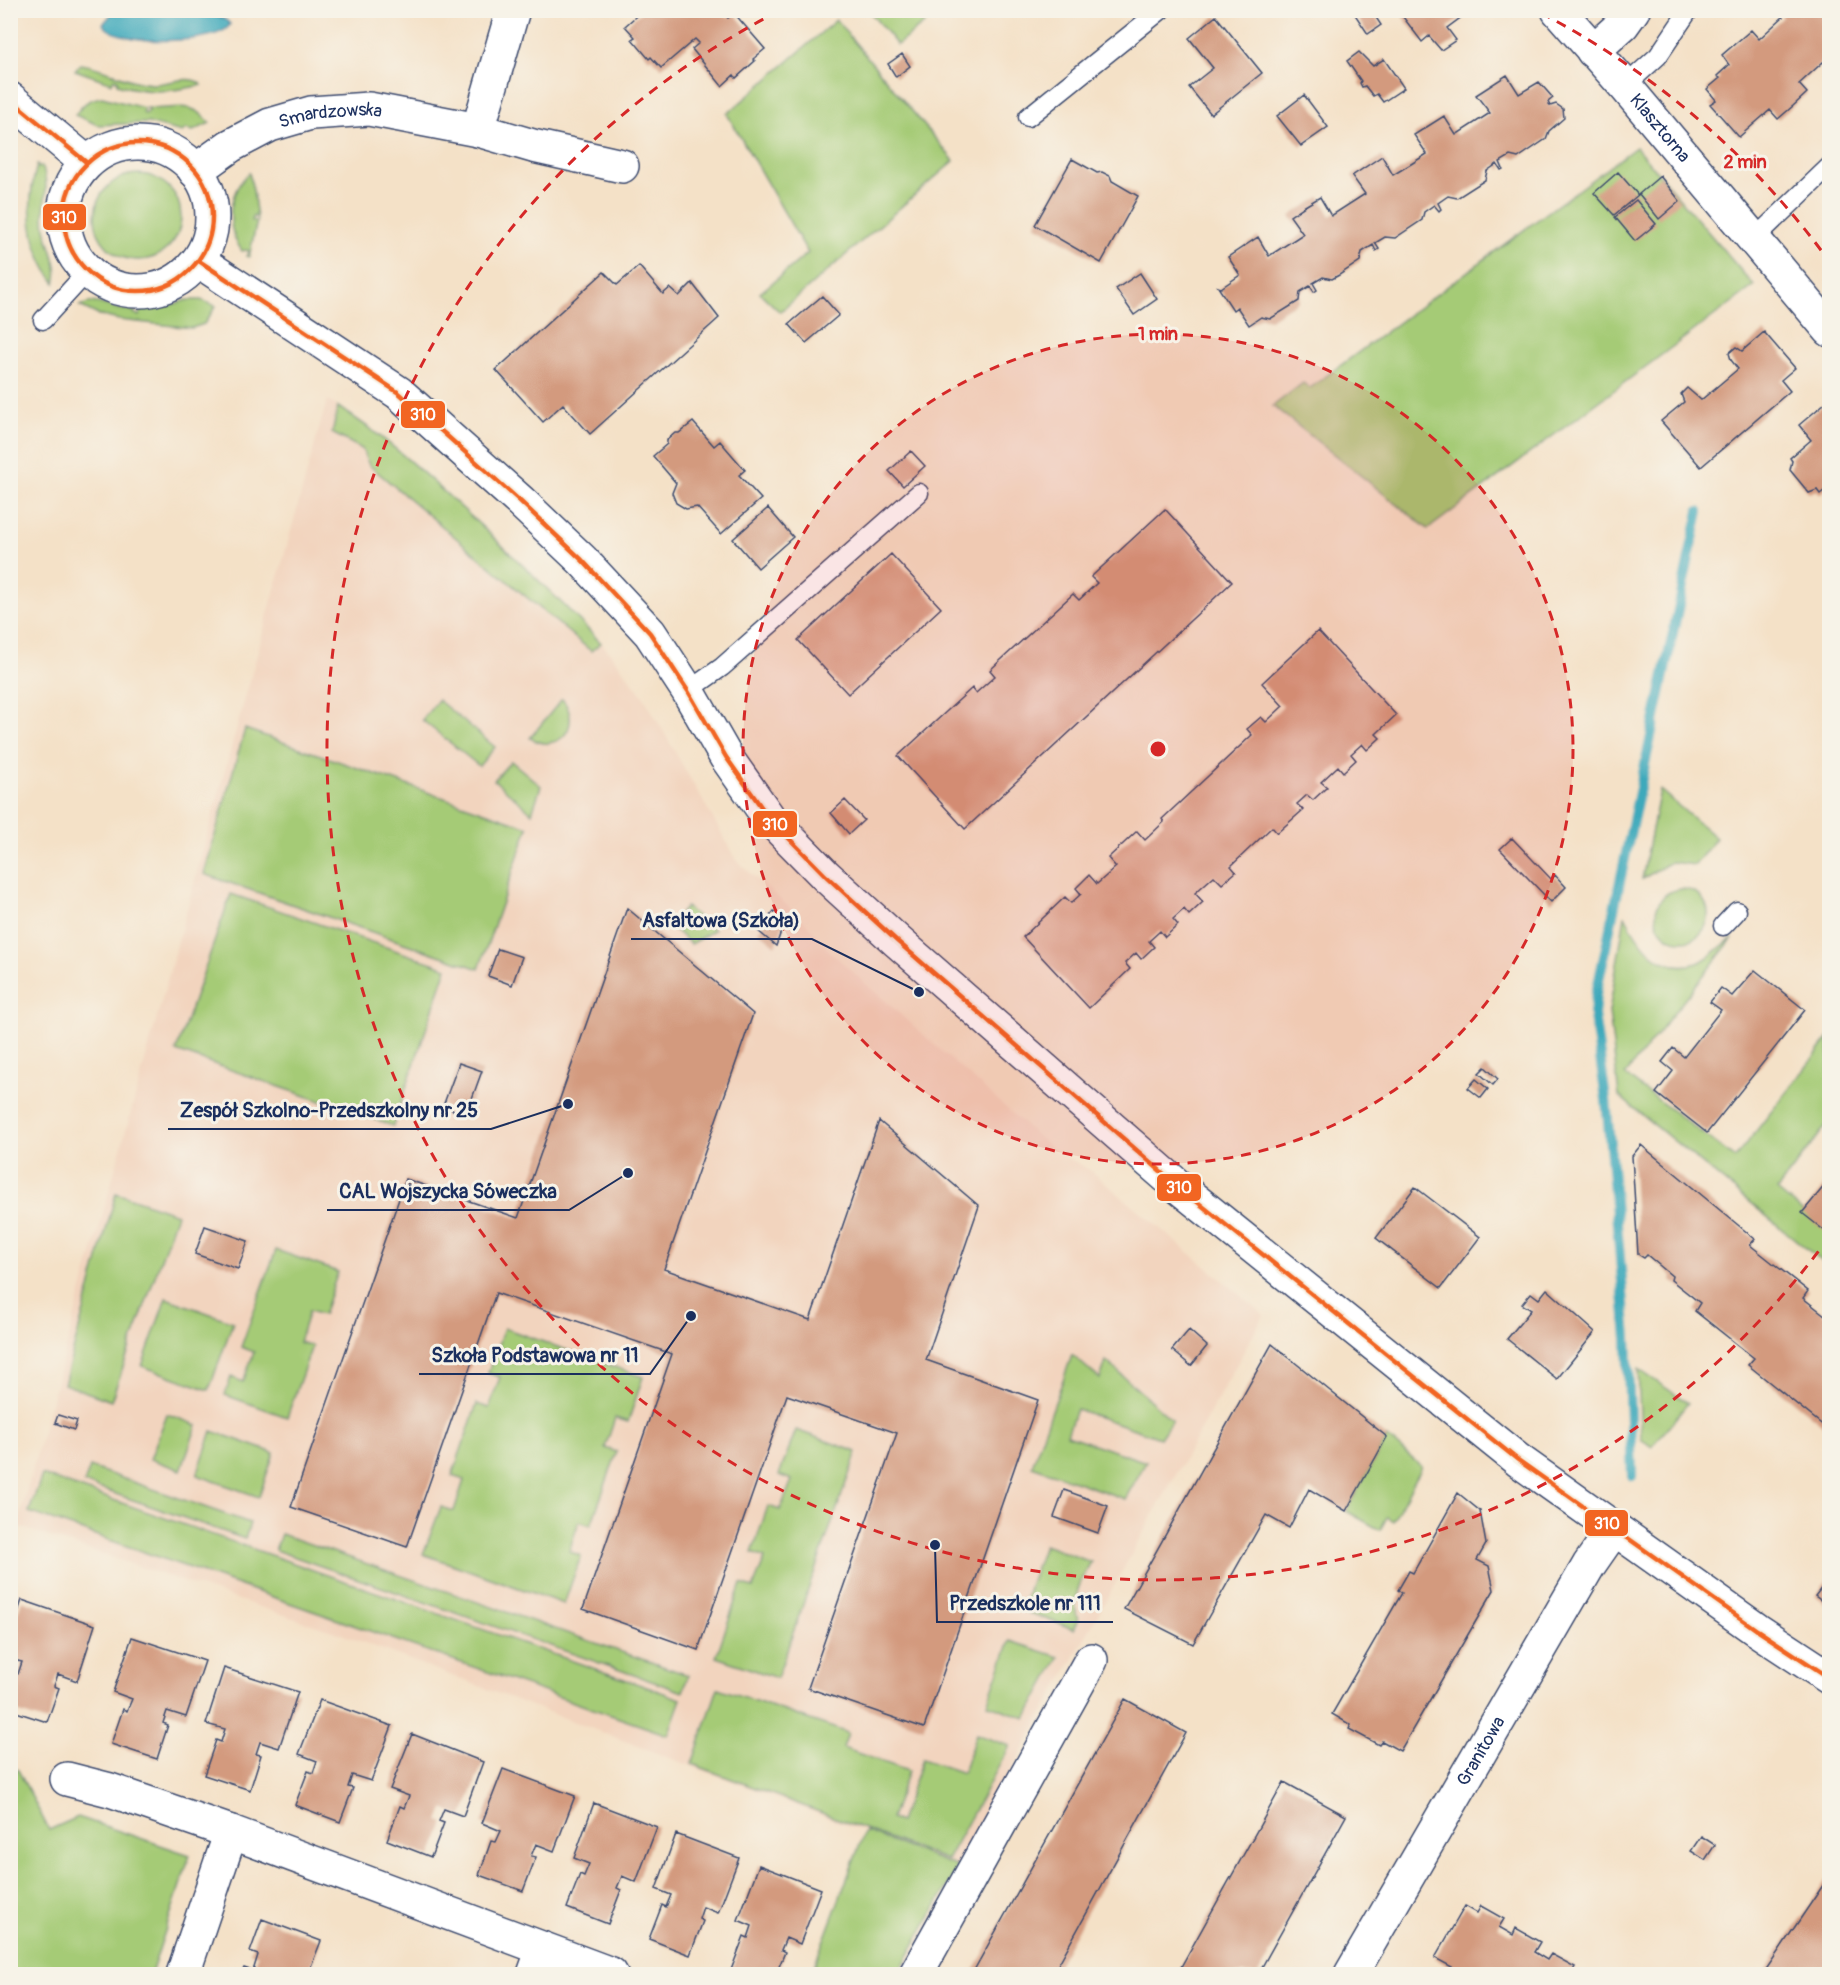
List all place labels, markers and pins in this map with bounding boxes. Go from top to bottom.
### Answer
centre of rings [1148,739,1168,759]
callout: Asfaltowa (Szkoła) [631,901,812,939]
callout: Zespół Szkolno-Przedszkolny nr 25 [168,1091,491,1129]
callout: CAL Wojszycka Sóweczka [327,1172,569,1210]
callout: Szkoła Podstawowa nr 11 [419,1336,650,1374]
callout: Przedszkole nr 111 [937,1584,1113,1622]

